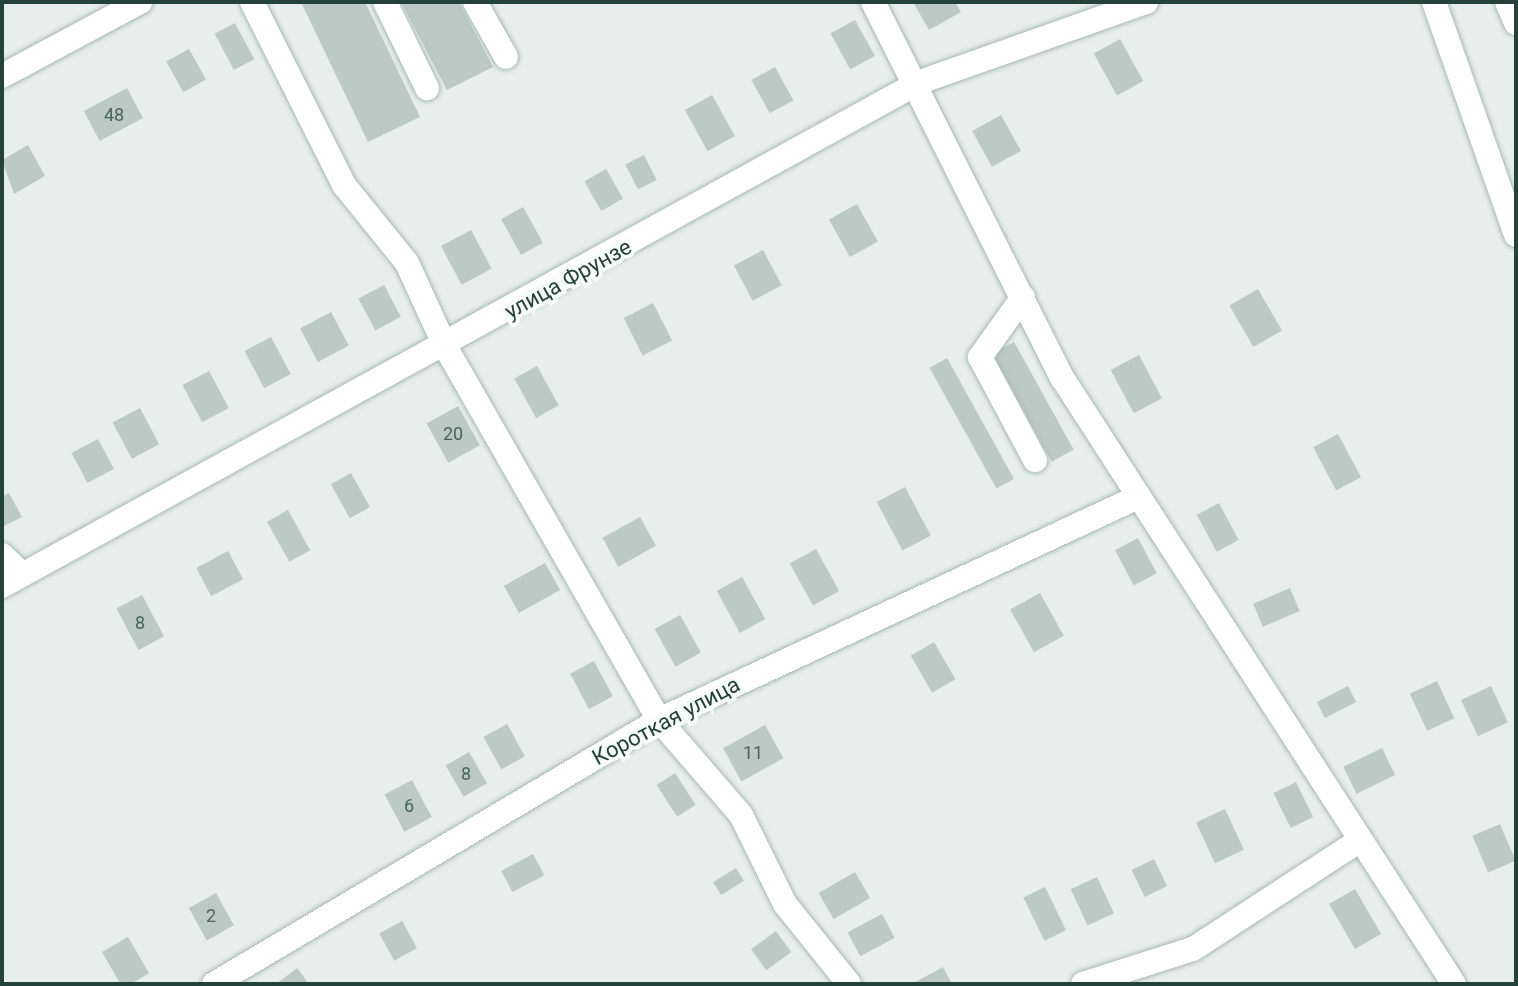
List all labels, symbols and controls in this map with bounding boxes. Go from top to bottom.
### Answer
house number: 48 [104,104,124,126]
street label: улица Фрунзе [500,233,636,325]
house number: 20 [443,423,463,445]
house number: 8 [135,612,145,634]
street label: Короткая улица [588,671,744,771]
house number: 11 [743,742,763,764]
house number: 8 [461,763,471,785]
house number: 6 [404,795,414,817]
house number: 2 [206,905,216,927]

